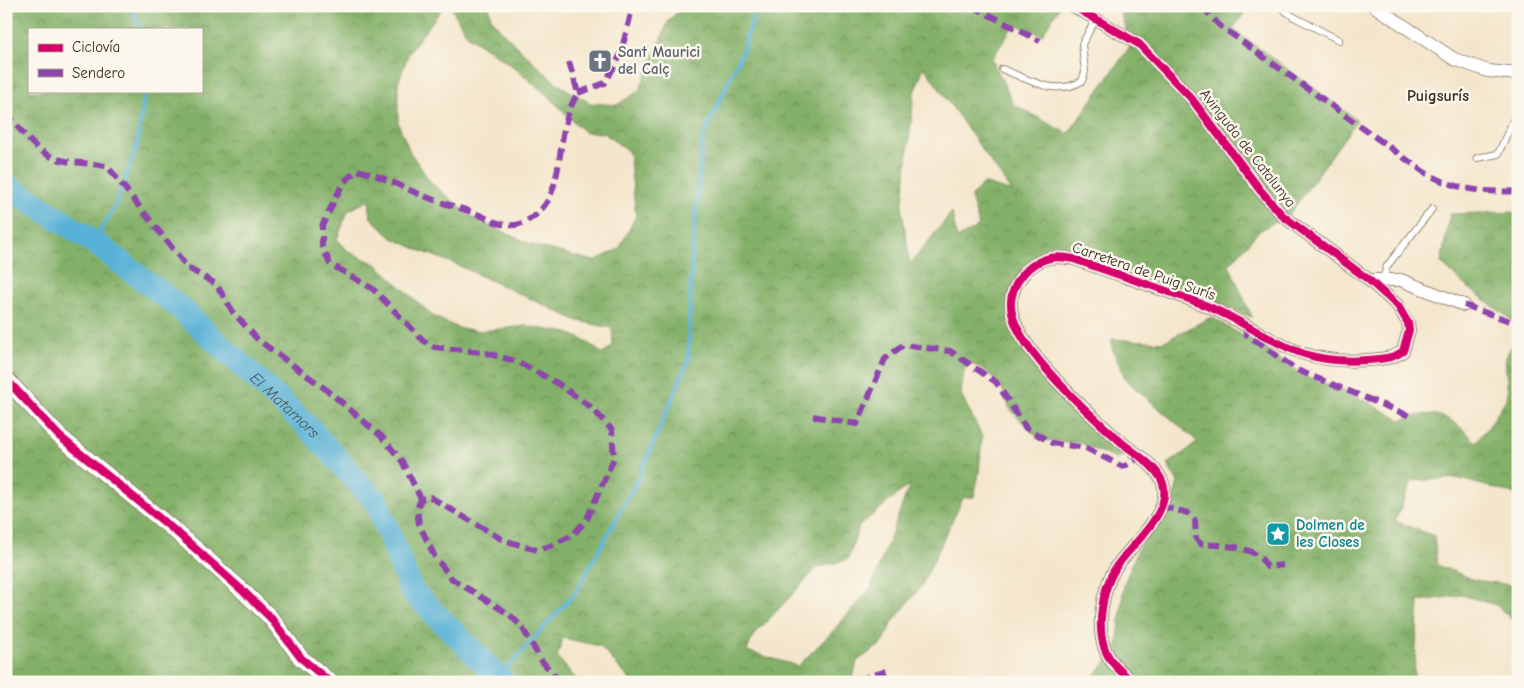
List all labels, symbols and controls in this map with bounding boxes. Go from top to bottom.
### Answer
legend [28,28,202,92]
text: Ciclovía [72,38,120,56]
place label: Sant Maurici del Calç [618,43,700,78]
church icon: Sant Maurici del Calç [587,48,613,74]
text: Sendero [72,64,125,82]
street label: Avinguda de Catalunya [1196,85,1300,211]
district label: Puigsurís [1407,87,1469,105]
street label: Carretera de Puig Surís [1070,238,1218,304]
water label: El Matamors [246,369,323,442]
place label: Dolmen de les Closes [1296,516,1365,551]
place icon: Dolmen de les Closes [1265,521,1291,547]

